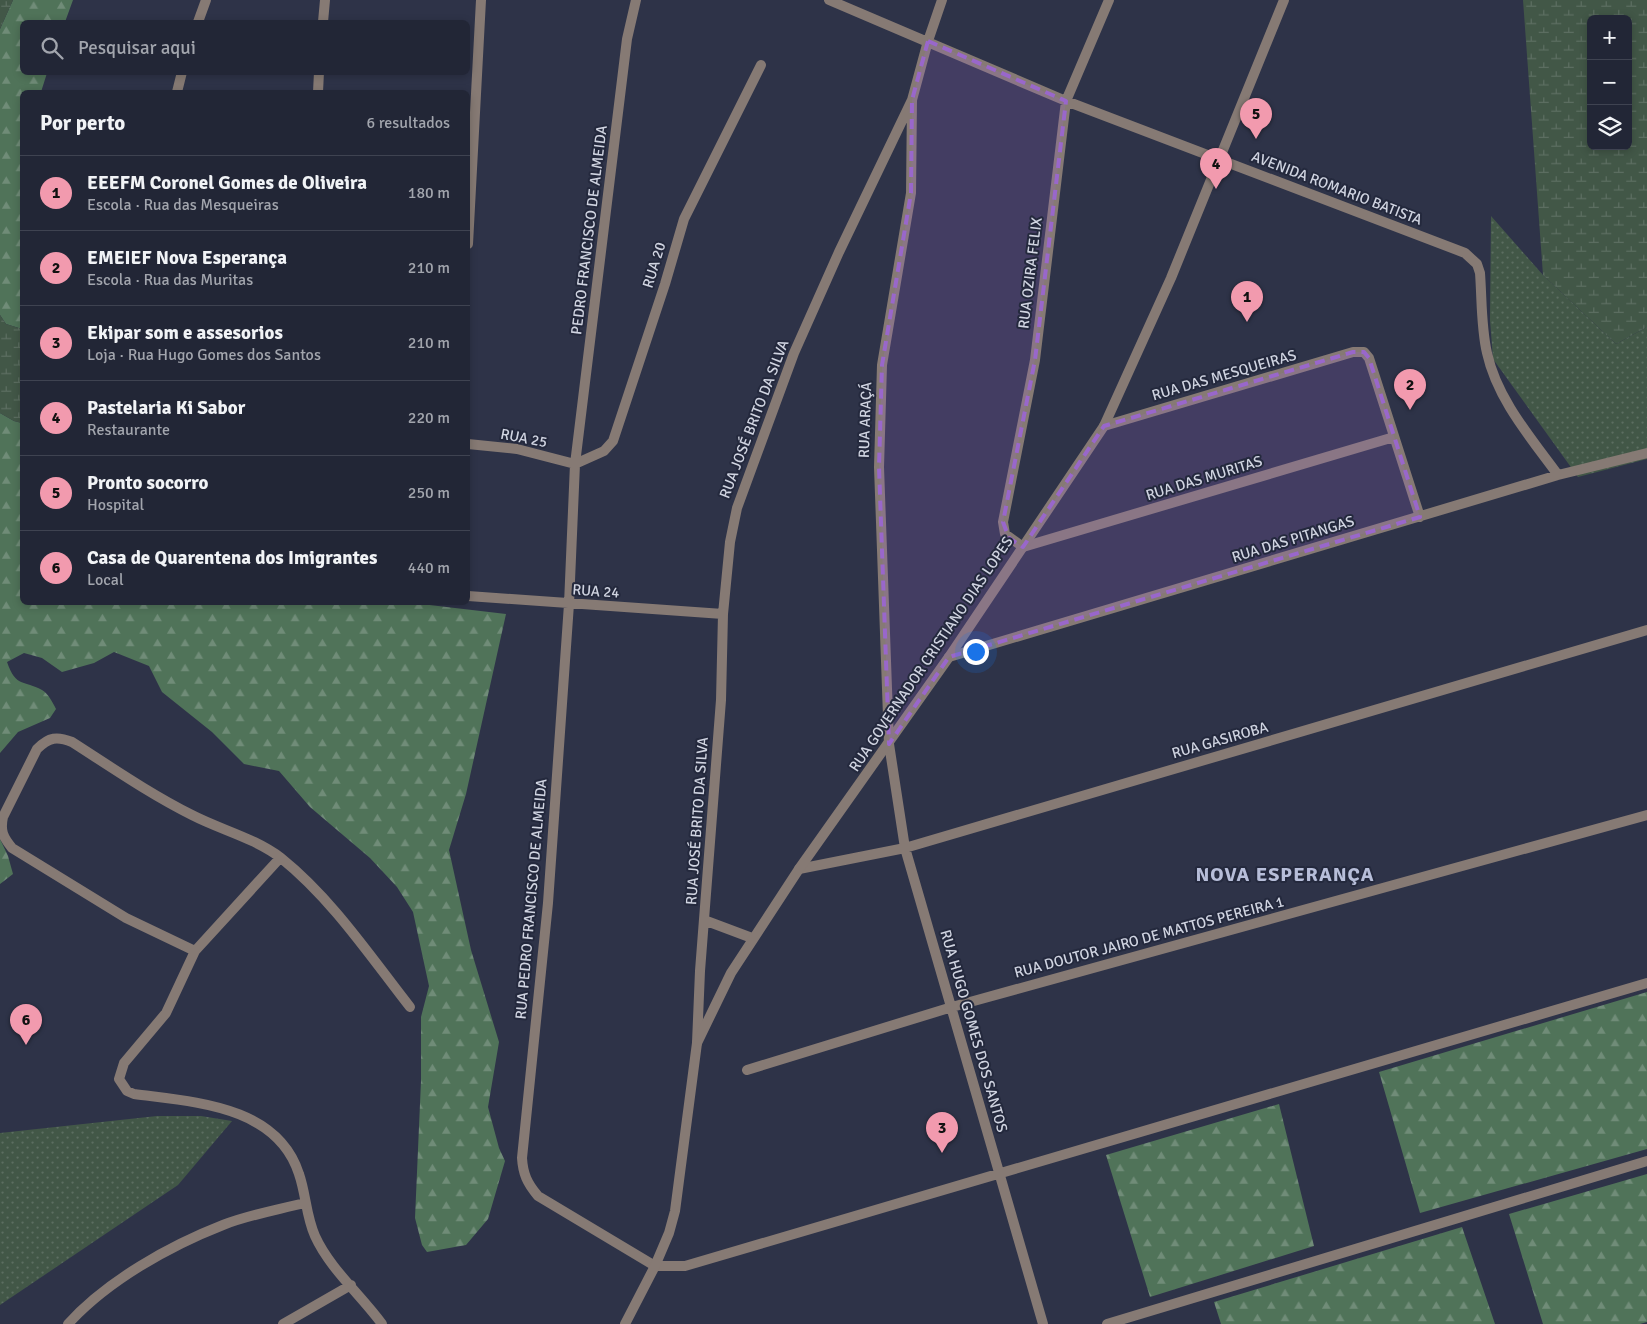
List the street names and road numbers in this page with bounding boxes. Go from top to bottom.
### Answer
street label: PEDRO FRANCISCO DE ALMEIDA [567,124,611,336]
street label: AVENIDA ROMARIO BATISTA [1249,147,1425,229]
street label: RUA OZIRA FELIX [1014,216,1046,330]
street label: RUA 20 [638,240,670,290]
street label: RUA JOSÉ BRITO DA SILVA [714,337,793,501]
street label: RUA DAS MESQUEIRAS [1150,346,1298,404]
street label: RUA ARAÇÁ [854,381,875,458]
street label: RUA 25 [499,425,549,451]
street label: RUA DAS MURITAS [1144,452,1264,504]
street label: RUA DAS PITANGAS [1230,512,1356,566]
street label: RUA GOVERNADOR CRISTIANO DIAS LOPES [845,533,1017,775]
street label: RUA 24 [572,580,620,602]
street label: RUA GASIROBA [1170,718,1270,762]
street label: RUA JOSÉ BRITO DA SILVA [681,736,712,906]
street label: RUA PEDRO FRANCISCO DE ALMEIDA [511,778,551,1020]
street label: RUA DOUTOR JAIRO DE MATTOS PEREIRA 1 [1012,892,1286,982]
street label: RUA HUGO GOMES DOS SANTOS [936,928,1012,1134]

